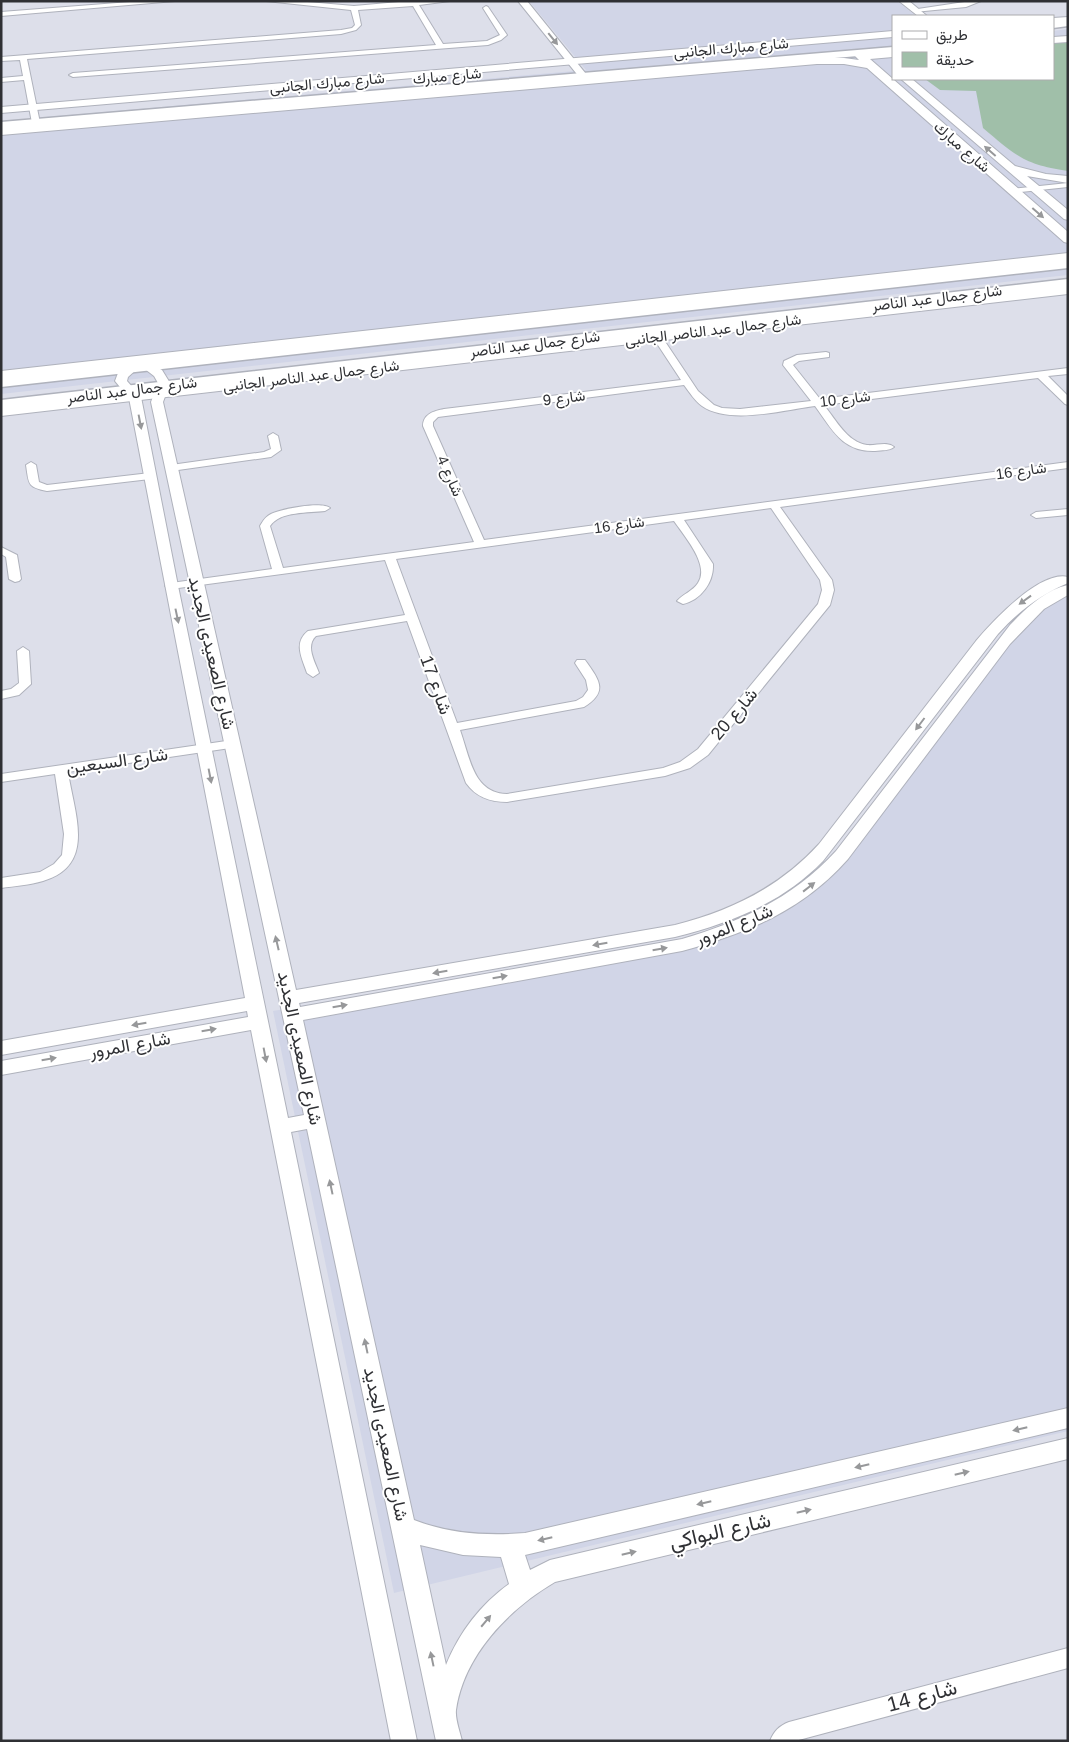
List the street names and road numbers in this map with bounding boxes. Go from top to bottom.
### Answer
street label: شارع مبارك الجانبى [673,34,790,64]
street label: شارع مبارك [412,64,482,90]
street label: شارع مبارك الجانبى [269,69,386,99]
street label: شارع مبارك [929,118,994,178]
street label: شارع جمال عبد الناصر [870,281,1003,317]
street label: شارع جمال عبد الناصر الجانبى [624,310,803,352]
street label: شارع جمال عبد الناصر [468,327,601,363]
street label: شارع جمال عبد الناصر الجانبى [222,356,401,398]
street label: شارع جمال عبد الناصر [65,373,198,409]
street label: شارع 9 [542,386,587,412]
street label: شارع 10 [819,387,872,413]
street label: شارع 4 [431,453,467,500]
street label: شارع 16 [994,459,1048,485]
street label: شارع 16 [592,513,646,539]
street label: شارع الصعيدى الجديد [183,574,239,732]
street label: شارع 17 [414,653,456,718]
street label: شارع 20 [707,684,763,745]
street label: شارع السبعين [65,744,169,780]
street label: شارع المرور [691,900,776,952]
street label: شارع الصعيدى الجديد [272,969,326,1127]
street label: شارع المرور [87,1028,172,1064]
street label: شارع الصعيدى الجديد [358,1365,412,1523]
street label: شارع البواكي [667,1508,774,1559]
street label: شارع 14 [884,1675,960,1719]

